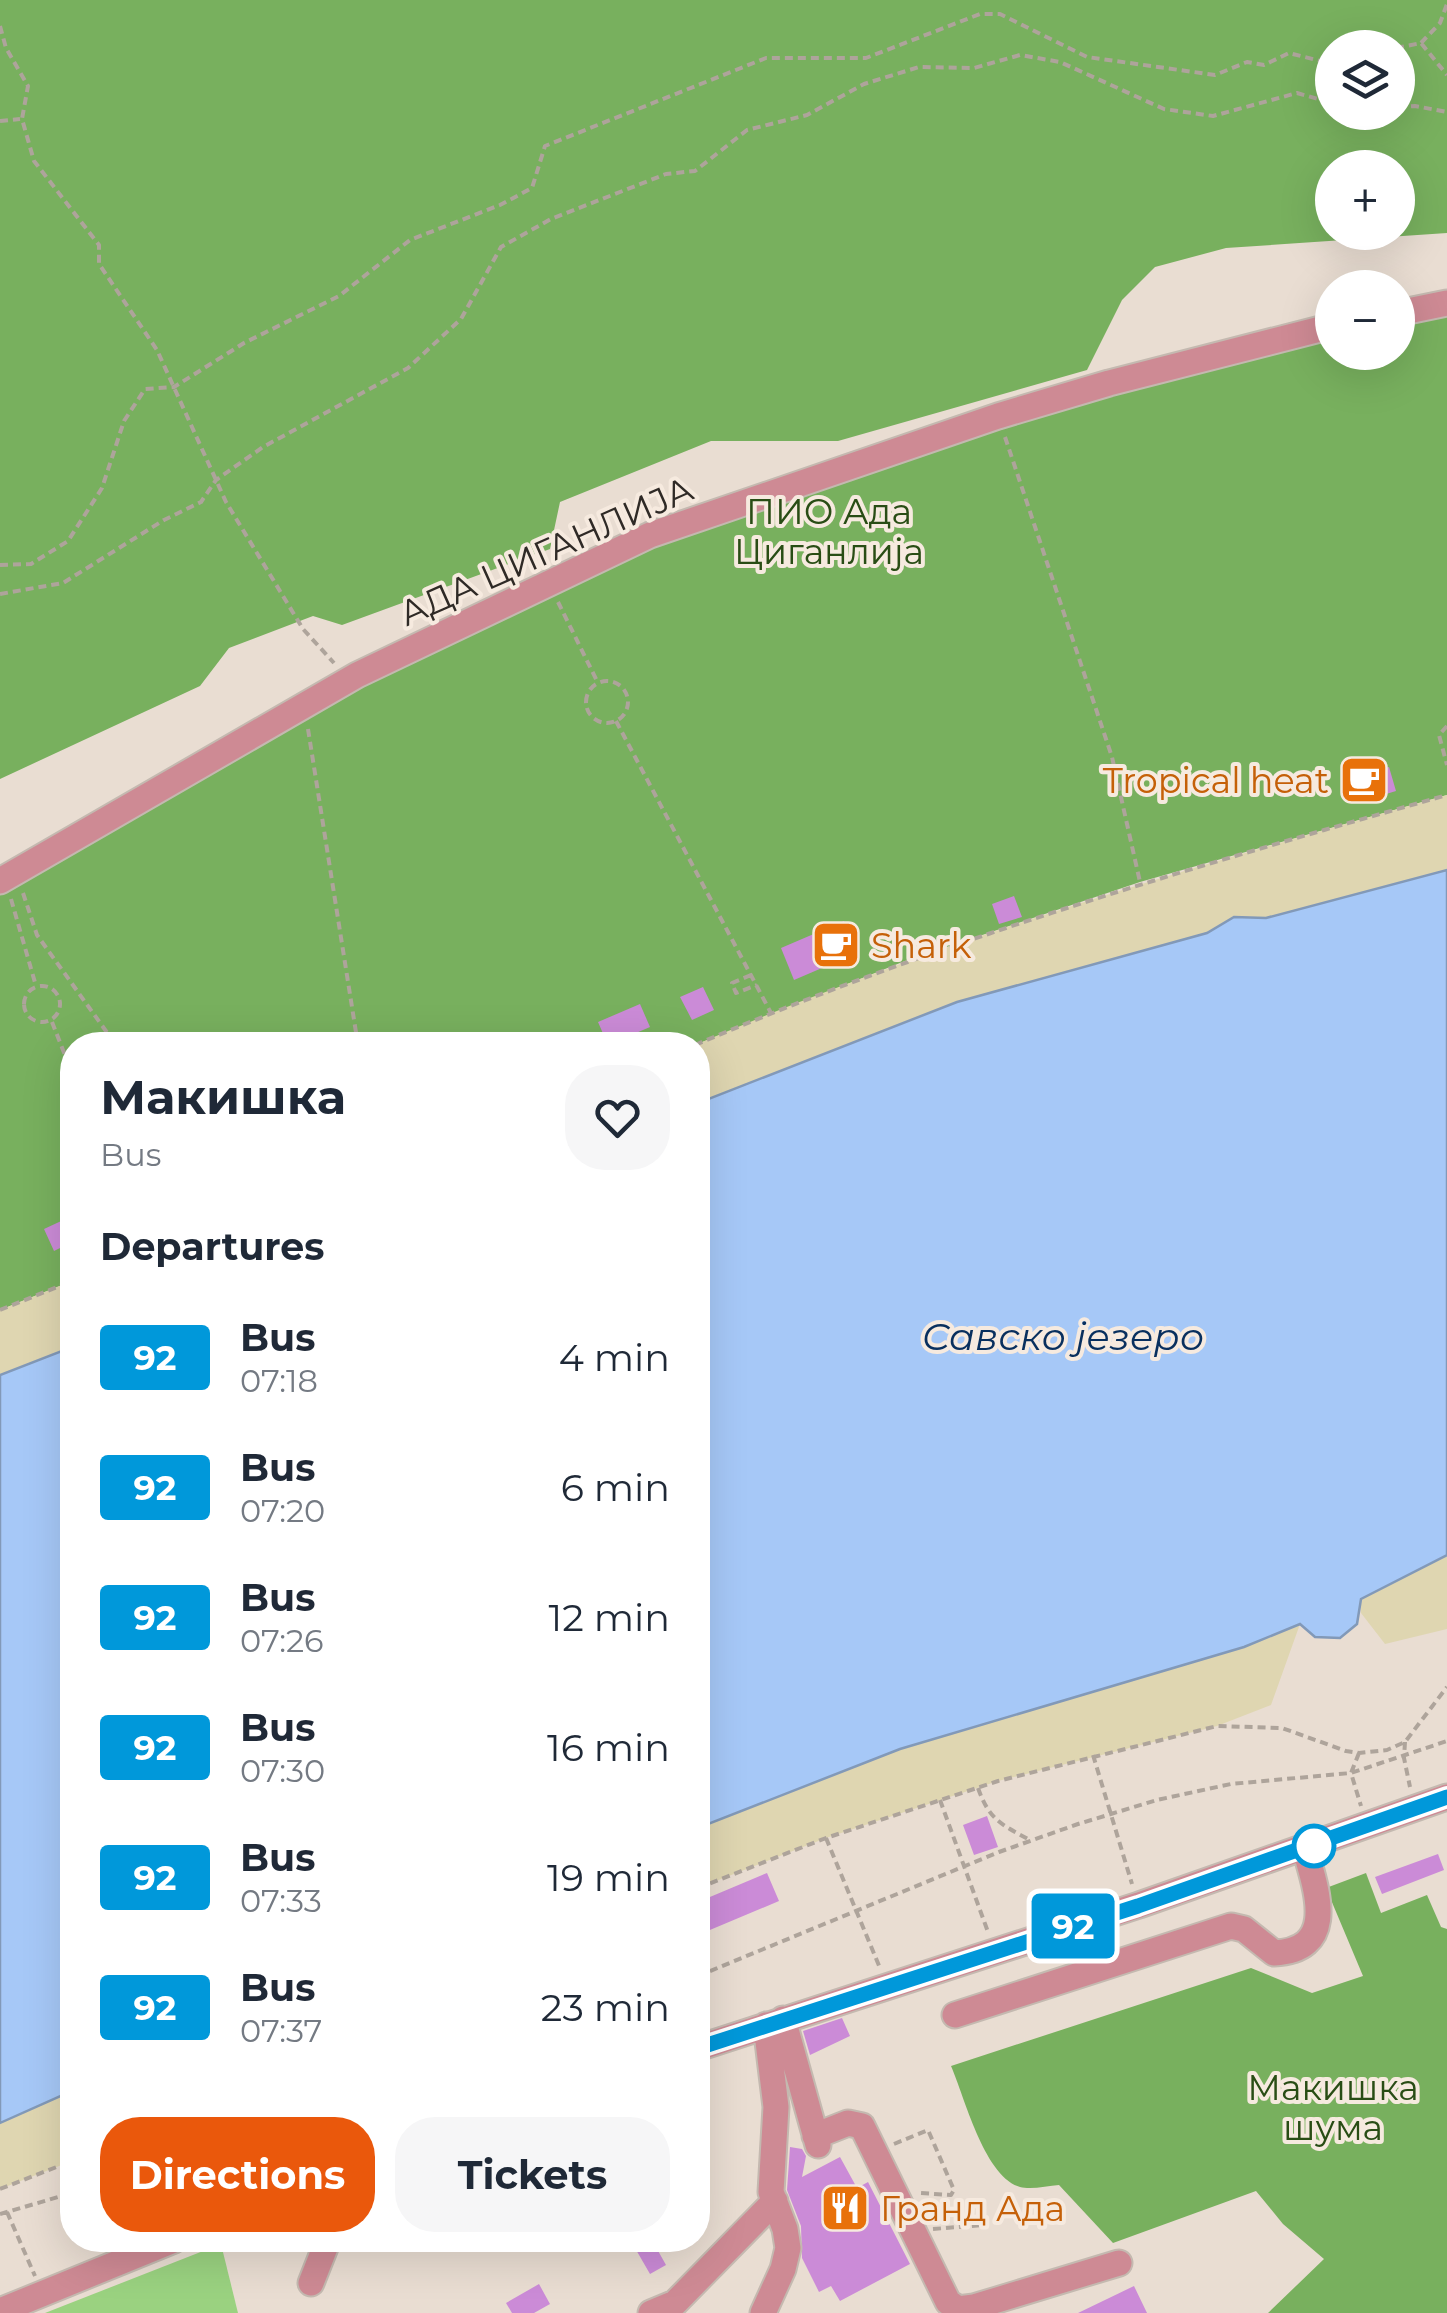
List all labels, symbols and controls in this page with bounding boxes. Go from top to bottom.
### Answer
map controls [1315,30,1415,370]
button: layers [1315,30,1415,130]
button: + [1315,150,1415,250]
button: − [1315,270,1415,370]
street label: АДА ЦИГАНЛИЈА [393,467,699,635]
park label: ПИО Ада Циганлија [734,490,924,573]
cafe icon: Tropical heat [1338,754,1390,806]
place label: Tropical heat [1103,759,1329,802]
cafe icon: Shark [810,919,862,971]
place label: Shark [871,924,972,967]
button: heart [565,1065,670,1170]
text: Макишка [100,1068,346,1126]
text: Bus [100,1135,161,1174]
text: Departures [100,1223,324,1270]
water label: Савско језеро [922,1313,1204,1360]
text: Bus [240,1314,315,1361]
text: 4 min [559,1334,670,1381]
text: 92 [134,1336,176,1379]
text: 07:18 [240,1361,318,1400]
text: Bus [240,1444,315,1491]
text: 6 min [561,1464,670,1511]
text: 92 [134,1466,176,1509]
text: 07:20 [240,1491,325,1530]
text: Bus [240,1574,315,1621]
text: 12 min [549,1594,670,1641]
text: 92 [134,1596,176,1639]
text: 07:26 [240,1621,324,1660]
text: Bus [240,1704,315,1751]
text: 16 min [547,1724,670,1771]
text: 92 [134,1726,176,1769]
text: 07:30 [240,1751,325,1790]
unlabelled marker [1293,1825,1335,1867]
text: Bus [240,1834,315,1881]
text: 19 min [547,1854,670,1901]
text: 92 [134,1856,176,1899]
text: 07:33 [240,1881,322,1920]
line badge: 92 [1028,1894,1118,1958]
text: 92 [1052,1905,1094,1948]
text: Bus [240,1964,315,2011]
text: 23 min [541,1984,670,2031]
text: 92 [134,1986,176,2029]
text: 07:37 [240,2011,322,2050]
park label: Макишка шума [1247,2066,1419,2149]
button: Directions [100,2117,375,2232]
button: Tickets [395,2117,670,2232]
restaurant icon: Гранд Ада [819,2182,871,2234]
place label: Гранд Ада [880,2187,1065,2230]

